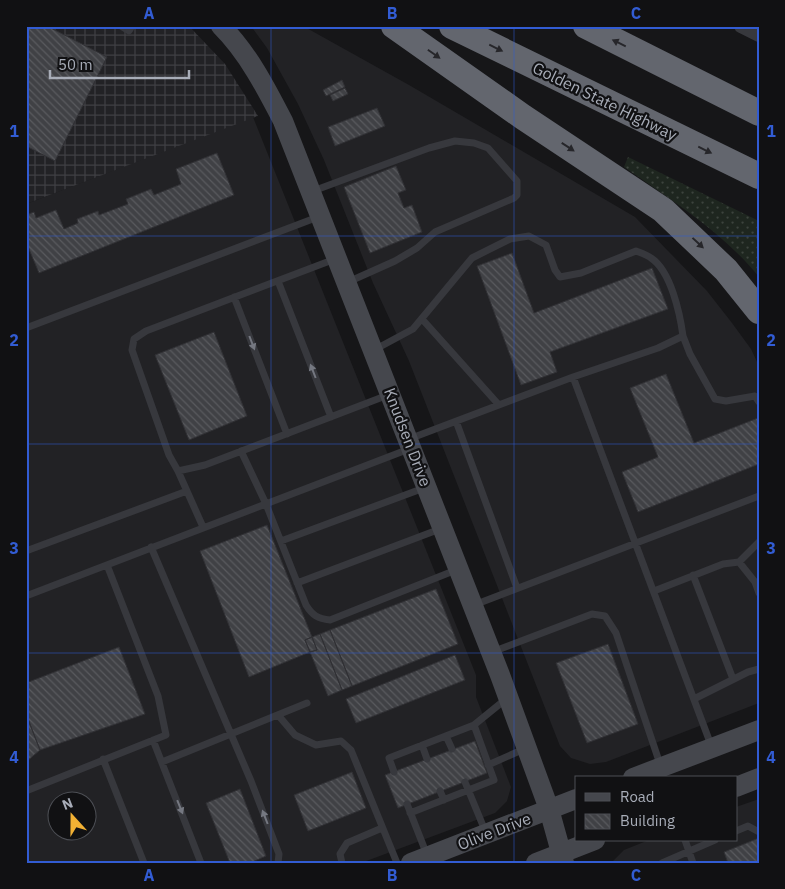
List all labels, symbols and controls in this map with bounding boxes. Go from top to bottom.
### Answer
text: A [144,3,155,23]
text: B [387,3,398,23]
text: C [631,3,641,23]
one-way arrow [612,38,626,46]
one-way arrow [489,44,503,52]
scale bar [50,48,189,80]
one-way arrow [427,49,440,60]
text: 50 m [58,55,93,74]
street label: Golden State Highway [529,57,681,145]
text: 1 [9,121,19,141]
text: 1 [766,121,776,141]
one-way arrow [561,142,574,152]
one-way arrow [698,146,712,154]
one-way arrow [691,237,703,249]
text: 2 [9,330,19,350]
text: 2 [766,330,776,350]
one-way arrow [248,336,256,351]
one-way arrow [309,364,317,379]
street label: Knudsen Drive [380,385,436,489]
text: 3 [9,538,19,558]
text: 3 [766,538,776,558]
text: 4 [9,747,19,767]
text: 4 [766,747,776,767]
legend [575,776,738,842]
text: Road [620,787,655,806]
north arrow [48,792,98,842]
text: N [59,794,75,814]
one-way arrow [176,800,184,815]
street label: Olive Drive [454,808,534,854]
one-way arrow [261,809,269,824]
text: Building [620,811,675,830]
text: A [144,865,155,885]
text: B [387,865,398,885]
text: C [631,865,641,885]

